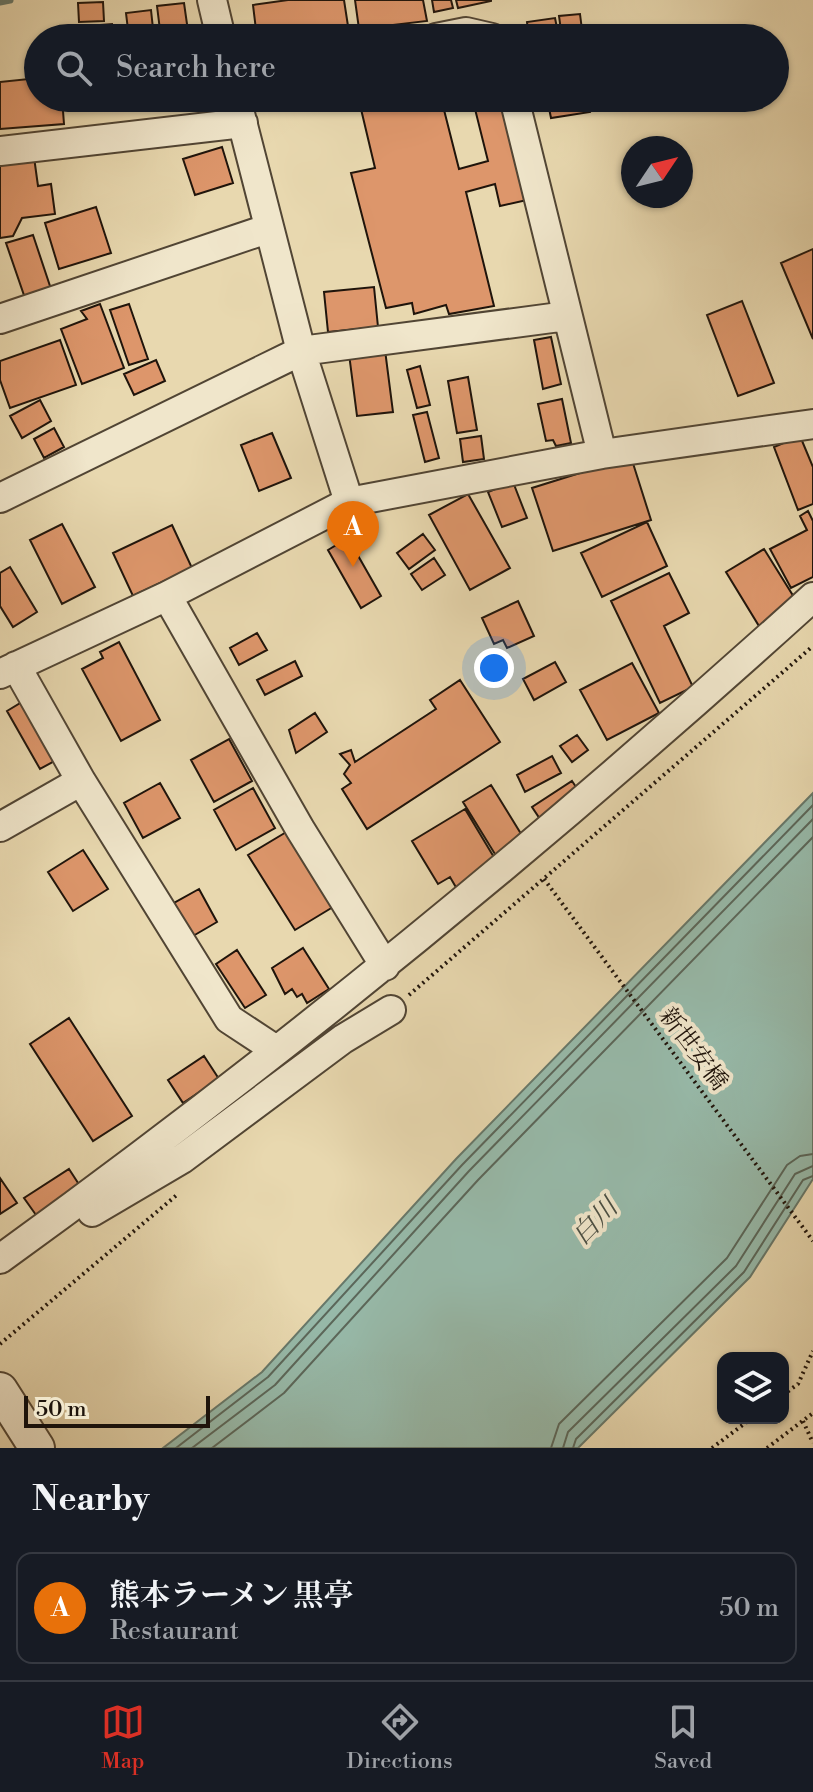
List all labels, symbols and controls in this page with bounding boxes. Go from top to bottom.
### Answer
search box [24,24,789,112]
icon: search [52,46,96,90]
text: Search here [116,49,276,87]
north arrow [621,136,693,208]
pin: A [327,501,379,567]
your location [474,648,514,688]
street label: 新世安橋 [652,1002,734,1096]
water label: 白川 [565,1190,627,1252]
map controls [717,1352,789,1424]
button: layers [717,1352,789,1424]
scale bar [24,1392,210,1428]
text: 50 m [36,1396,87,1423]
text: Nearby [32,1479,150,1521]
text: 熊本ラーメン 黒亭 [110,1577,353,1615]
text: A [51,1592,69,1624]
text: 50 m [719,1592,779,1624]
text: Restaurant [110,1615,239,1647]
tab: Map [101,1700,145,1775]
tab: Directions [347,1700,453,1775]
tab: Saved [654,1700,712,1775]

